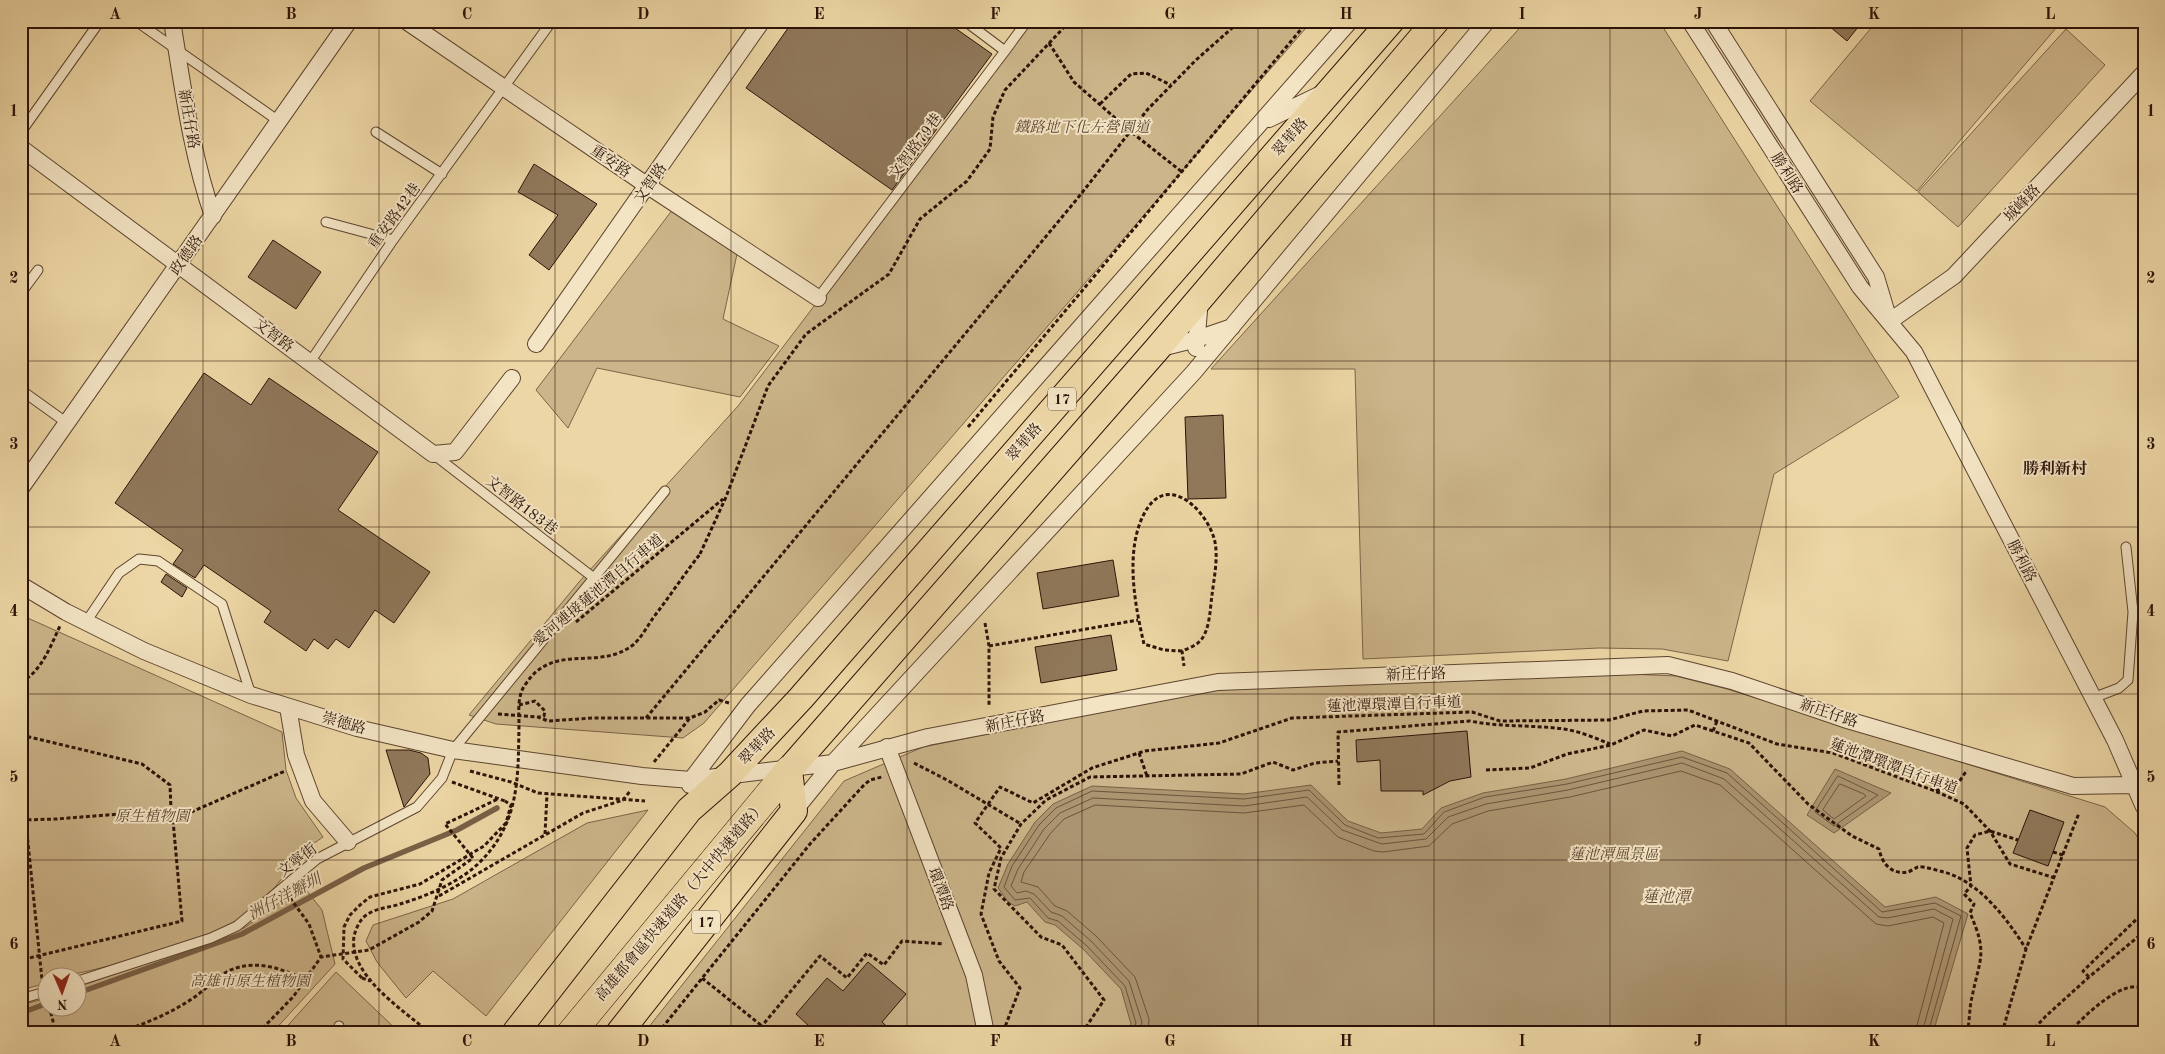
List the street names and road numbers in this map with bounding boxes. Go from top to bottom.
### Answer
street label: 新庄仔路 [175,88,202,150]
street label: 文智路79巷 [885,110,945,182]
street label: 翠華路 [1269,115,1312,160]
street label: 重安路 [587,142,634,181]
street label: 勝利路 [1767,150,1806,197]
street label: 文智路 [631,160,670,207]
street label: 重安路42巷 [365,180,424,253]
street label: 城峰路 [2001,181,2044,226]
street label: 政德路 [167,232,206,279]
street label: 文智路 [251,315,297,356]
road number: 17 [1048,388,1076,410]
street label: 翠華路 [1003,420,1046,465]
street label: 文智路183巷 [483,472,561,539]
street label: 愛河連接蓮池潭自行車道 [530,531,667,650]
street label: 勝利路 [2004,537,2039,585]
street label: 新庄仔路 [1386,665,1446,684]
street label: 蓮池潭環潭自行車道 [1326,694,1462,715]
street label: 新庄仔路 [1798,696,1860,731]
street label: 新庄仔路 [984,707,1046,736]
street label: 崇德路 [320,709,368,738]
street label: 翠華路 [736,724,779,769]
street label: 蓮池潭環潭自行車道 [1827,735,1960,798]
street label: 高雄都會區快速道路（大中快速道路） [592,798,769,1004]
street label: 文寧街 [274,839,320,881]
street label: 環潭路 [925,865,957,913]
road number: 17 [692,910,720,934]

